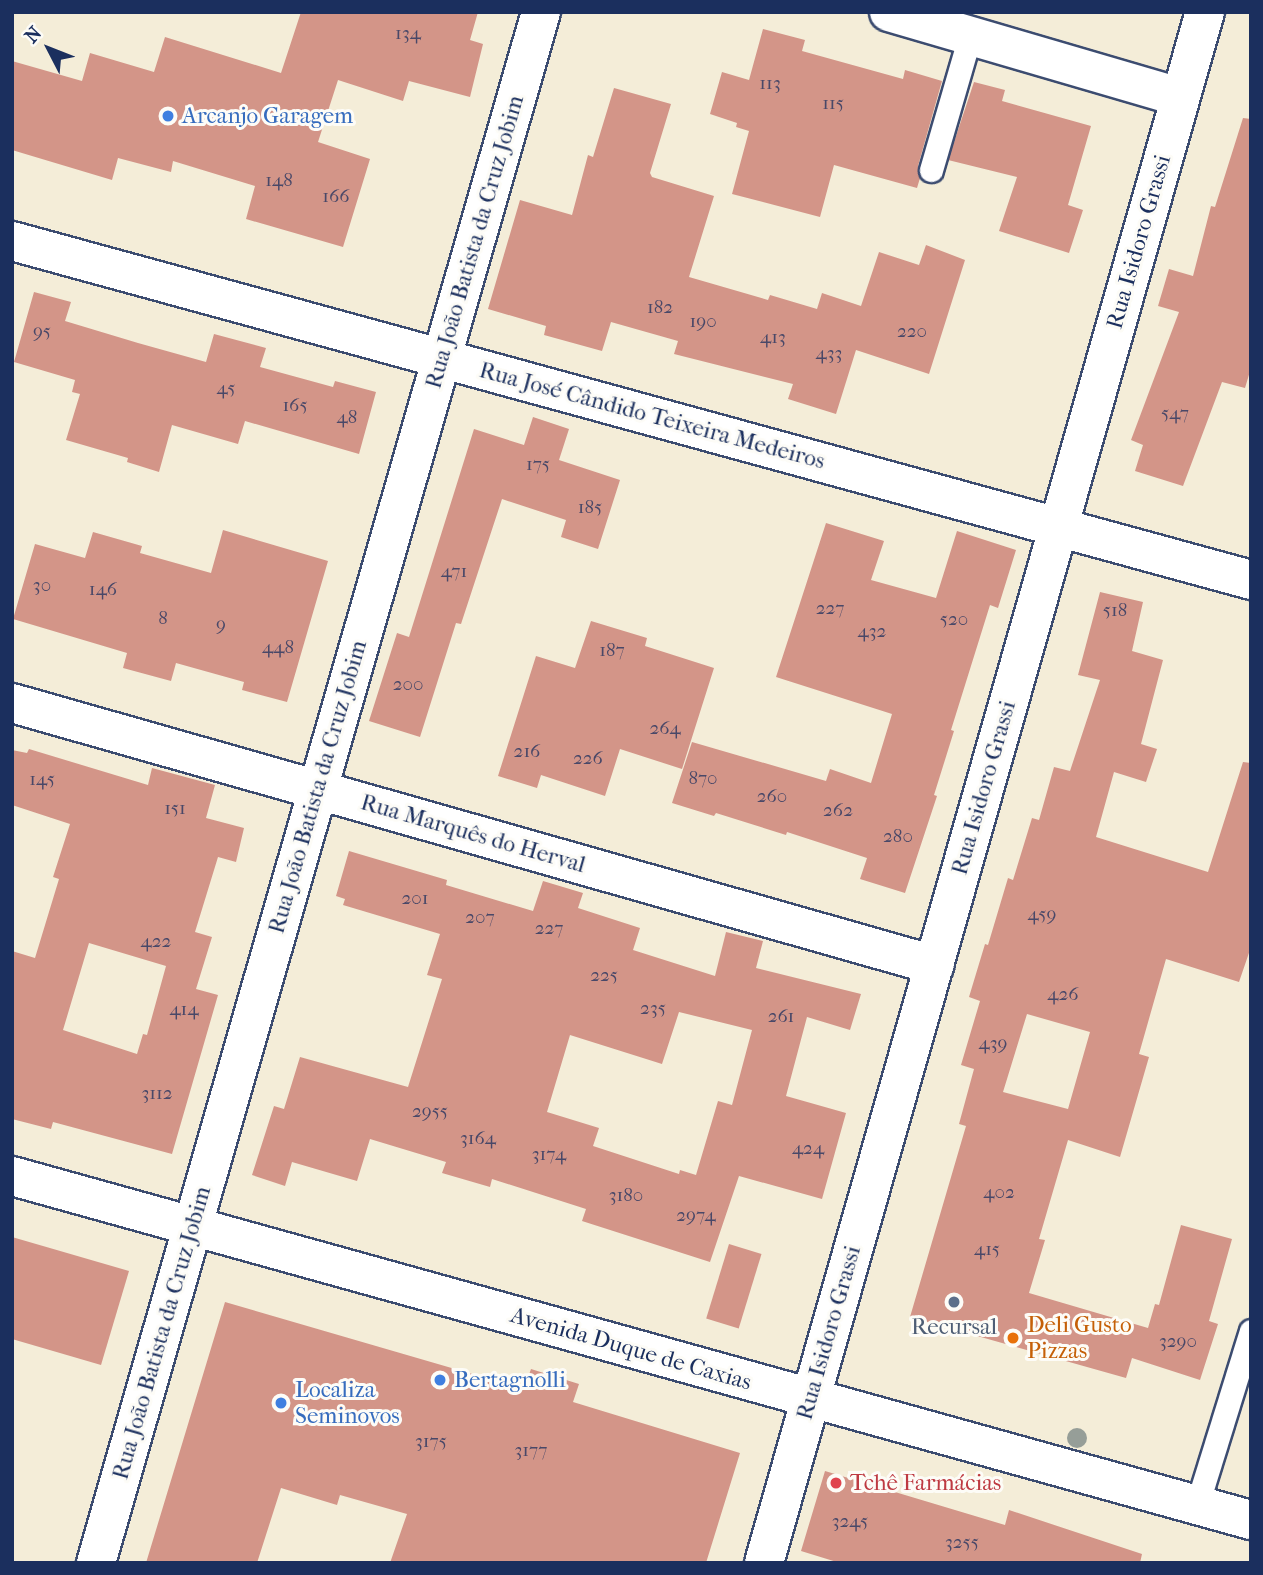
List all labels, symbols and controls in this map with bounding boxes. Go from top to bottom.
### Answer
north arrow [14,14,84,84]
text: N [20,22,46,48]
house number: 134 [395,23,421,45]
house number: 113 [759,73,781,95]
street label: Rua João Batista da Cruz Jobim [420,92,530,392]
house number: 115 [822,93,844,115]
place label: Arcanjo Garagem [182,102,353,130]
marker: Arcanjo Garagem [160,108,176,124]
street label: Rua Isidoro Grassi [1101,152,1177,332]
house number: 148 [265,170,293,192]
house number: 166 [322,186,350,208]
house number: 182 [647,297,673,319]
house number: 190 [689,311,717,333]
house number: 95 [33,321,51,343]
house number: 220 [897,321,927,343]
house number: 413 [760,327,786,349]
house number: 433 [816,343,842,365]
street label: Rua José Cândido Teixeira Medeiros [476,357,828,475]
house number: 45 [217,378,235,400]
house number: 165 [282,395,308,417]
house number: 547 [1161,403,1189,425]
house number: 48 [337,407,357,429]
house number: 175 [526,454,550,476]
house number: 185 [578,497,602,519]
house number: 471 [441,561,467,583]
house number: 30 [33,575,51,597]
house number: 146 [89,579,117,601]
house number: 227 [816,598,844,620]
house number: 518 [1103,600,1127,622]
house number: 8 [158,608,168,630]
house number: 520 [940,609,968,631]
house number: 9 [216,614,226,636]
house number: 432 [858,621,886,643]
house number: 448 [262,637,294,659]
street label: Rua João Batista da Cruz Jobim [263,637,373,937]
house number: 187 [599,640,625,662]
house number: 200 [393,674,423,696]
street label: Rua Isidoro Grassi [946,698,1022,878]
house number: 264 [649,718,681,740]
house number: 216 [514,741,540,763]
house number: 226 [573,748,603,770]
house number: 870 [688,768,718,790]
house number: 145 [29,769,55,791]
house number: 260 [757,786,787,808]
street label: Rua Marquês do Herval [357,789,589,879]
house number: 151 [164,798,186,820]
house number: 262 [823,800,853,822]
house number: 280 [883,826,913,848]
house number: 201 [402,888,428,910]
house number: 459 [1028,904,1056,926]
house number: 207 [465,907,495,929]
house number: 227 [535,918,563,940]
house number: 422 [141,931,171,953]
house number: 225 [590,965,618,987]
house number: 426 [1047,984,1079,1006]
house number: 235 [640,998,666,1020]
house number: 414 [169,999,199,1021]
house number: 261 [768,1006,794,1028]
house number: 439 [979,1033,1007,1055]
house number: 3112 [141,1083,173,1105]
house number: 2955 [412,1101,448,1123]
house number: 3164 [460,1128,496,1150]
house number: 424 [792,1138,824,1160]
house number: 3174 [532,1144,566,1166]
house number: 402 [983,1182,1015,1204]
street label: Rua João Batista da Cruz Jobim [107,1183,217,1483]
house number: 3180 [609,1185,643,1207]
house number: 2974 [676,1205,716,1227]
house number: 415 [974,1239,1000,1261]
street label: Rua Isidoro Grassi [791,1243,867,1423]
marker: Recursal [946,1294,962,1310]
street label: Avenida Duque de Caxias [507,1301,755,1397]
place label: Deli Gusto Pizzas [1027,1311,1132,1365]
place label: Recursal [911,1313,997,1341]
marker: Deli Gusto Pizzas [1005,1330,1021,1346]
house number: 3290 [1159,1331,1197,1353]
place label: Bertagnolli [454,1366,566,1394]
marker: Bertagnolli [432,1372,448,1388]
place label: Localiza Seminovos [295,1376,400,1430]
marker: Localiza Seminovos [273,1395,289,1411]
house number: 3175 [415,1431,447,1453]
house number: 3177 [515,1440,547,1462]
place label: Tchê Farmácias [850,1469,1001,1497]
marker: Tchê Farmácias [828,1475,844,1491]
house number: 3245 [832,1511,868,1533]
house number: 3255 [945,1532,979,1554]

